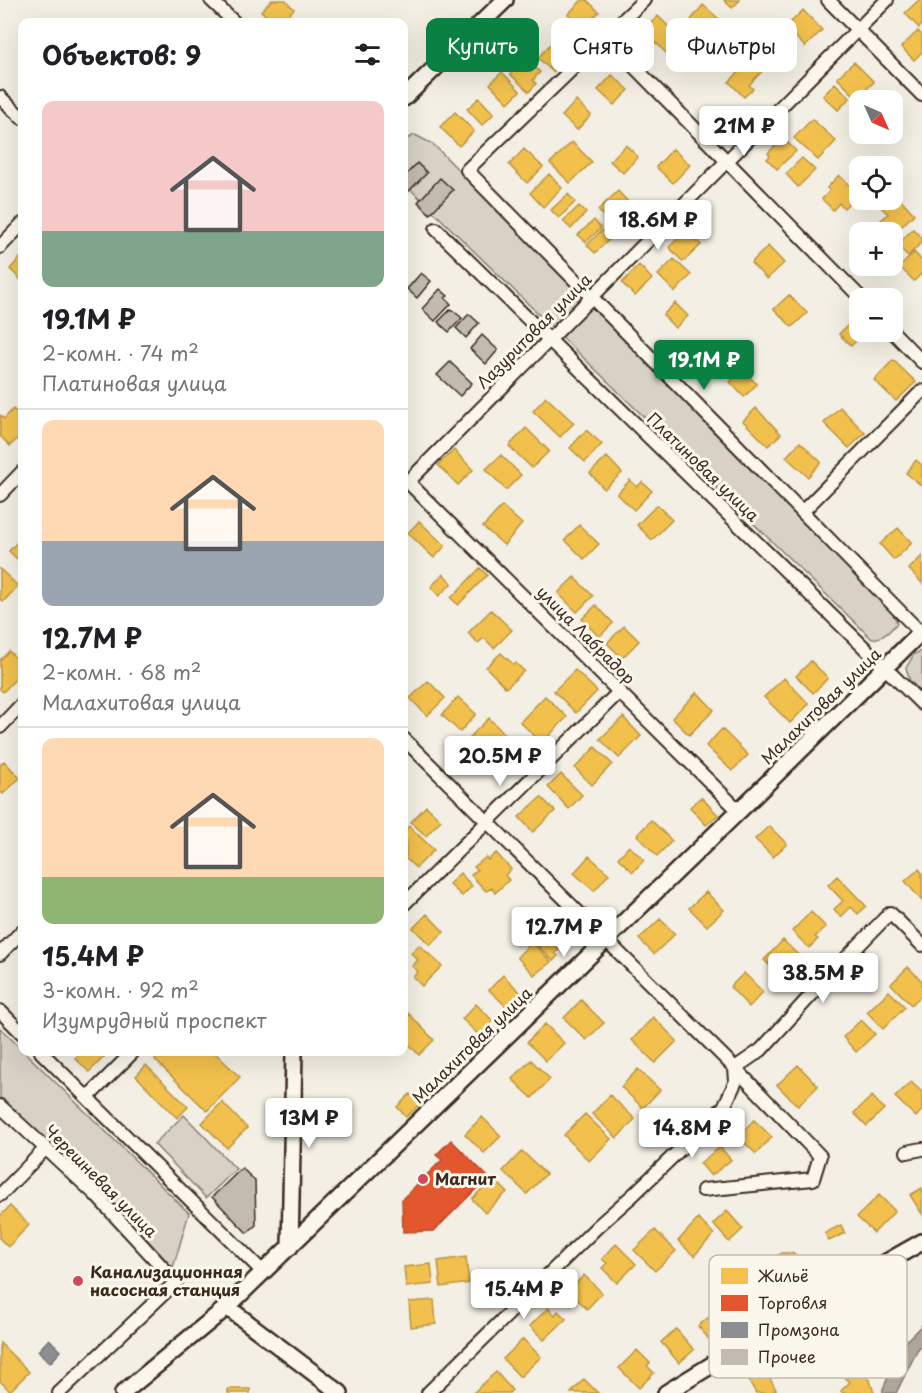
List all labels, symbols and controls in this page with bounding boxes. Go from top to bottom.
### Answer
chip: Купить [426,18,539,72]
chip: Снять [551,18,654,72]
chip: Фильтры [666,18,797,72]
text: Объектов: 9 [42,35,201,74]
icon: filters [351,38,384,71]
north arrow [849,90,903,144]
map controls [849,90,903,342]
pin: 21M ₽ [702,106,786,157]
text: 21M ₽ [713,110,775,140]
icon: home [159,140,267,248]
button: locate [849,156,903,210]
pin: 18.6M ₽ [603,200,713,251]
text: 18.6M ₽ [618,204,698,234]
button: + [849,222,903,276]
street label: Лазуритовая улица [470,267,596,393]
button: − [849,288,903,342]
text: 19.1M ₽ [42,299,136,338]
text: 2-комн. · 74 m² [42,338,199,368]
pin: 19.1M ₽ [649,340,759,391]
text: 19.1M ₽ [668,344,740,374]
text: Платиновая улица [42,368,227,398]
street label: Платиновая улица [642,406,765,526]
icon: home [159,459,267,567]
street label: улица Лабрадор [532,580,642,689]
text: 12.7M ₽ [42,618,142,657]
street label: Малахитовая улица [755,641,886,769]
text: 2-комн. · 68 m² [42,657,201,687]
text: Малахитовая улица [42,687,241,717]
pin: 20.5M ₽ [445,736,555,787]
text: 20.5M ₽ [458,740,542,770]
icon: home [159,777,267,885]
pin: 12.7M ₽ [509,907,619,958]
text: 12.7M ₽ [526,911,602,941]
text: 15.4M ₽ [42,936,144,975]
pin: 38.5M ₽ [768,953,878,1004]
text: 38.5M ₽ [782,957,864,987]
text: 3-комн. · 92 m² [42,975,199,1005]
street label: Малахитовая улица [406,980,537,1108]
text: Изумрудный проспект [42,1005,267,1035]
pin: 13M ₽ [267,1098,351,1149]
text: 13M ₽ [279,1102,339,1132]
pin: 14.8M ₽ [637,1108,747,1159]
text: 14.8M ₽ [653,1112,731,1142]
street label: Черешневая улица [40,1118,164,1242]
place label: Магнит [435,1166,497,1190]
marker: Магнит [416,1172,430,1186]
legend [709,1255,907,1378]
place label: Канализационная насосная станция [90,1259,243,1301]
text: Жильё [757,1263,808,1287]
pin: 15.4M ₽ [469,1269,579,1320]
text: 15.4M ₽ [485,1273,563,1303]
marker: Канализационная насосная станция [71,1274,85,1288]
text: Торговля [758,1290,827,1314]
text: Промзона [758,1317,839,1341]
text: Прочее [758,1344,816,1368]

